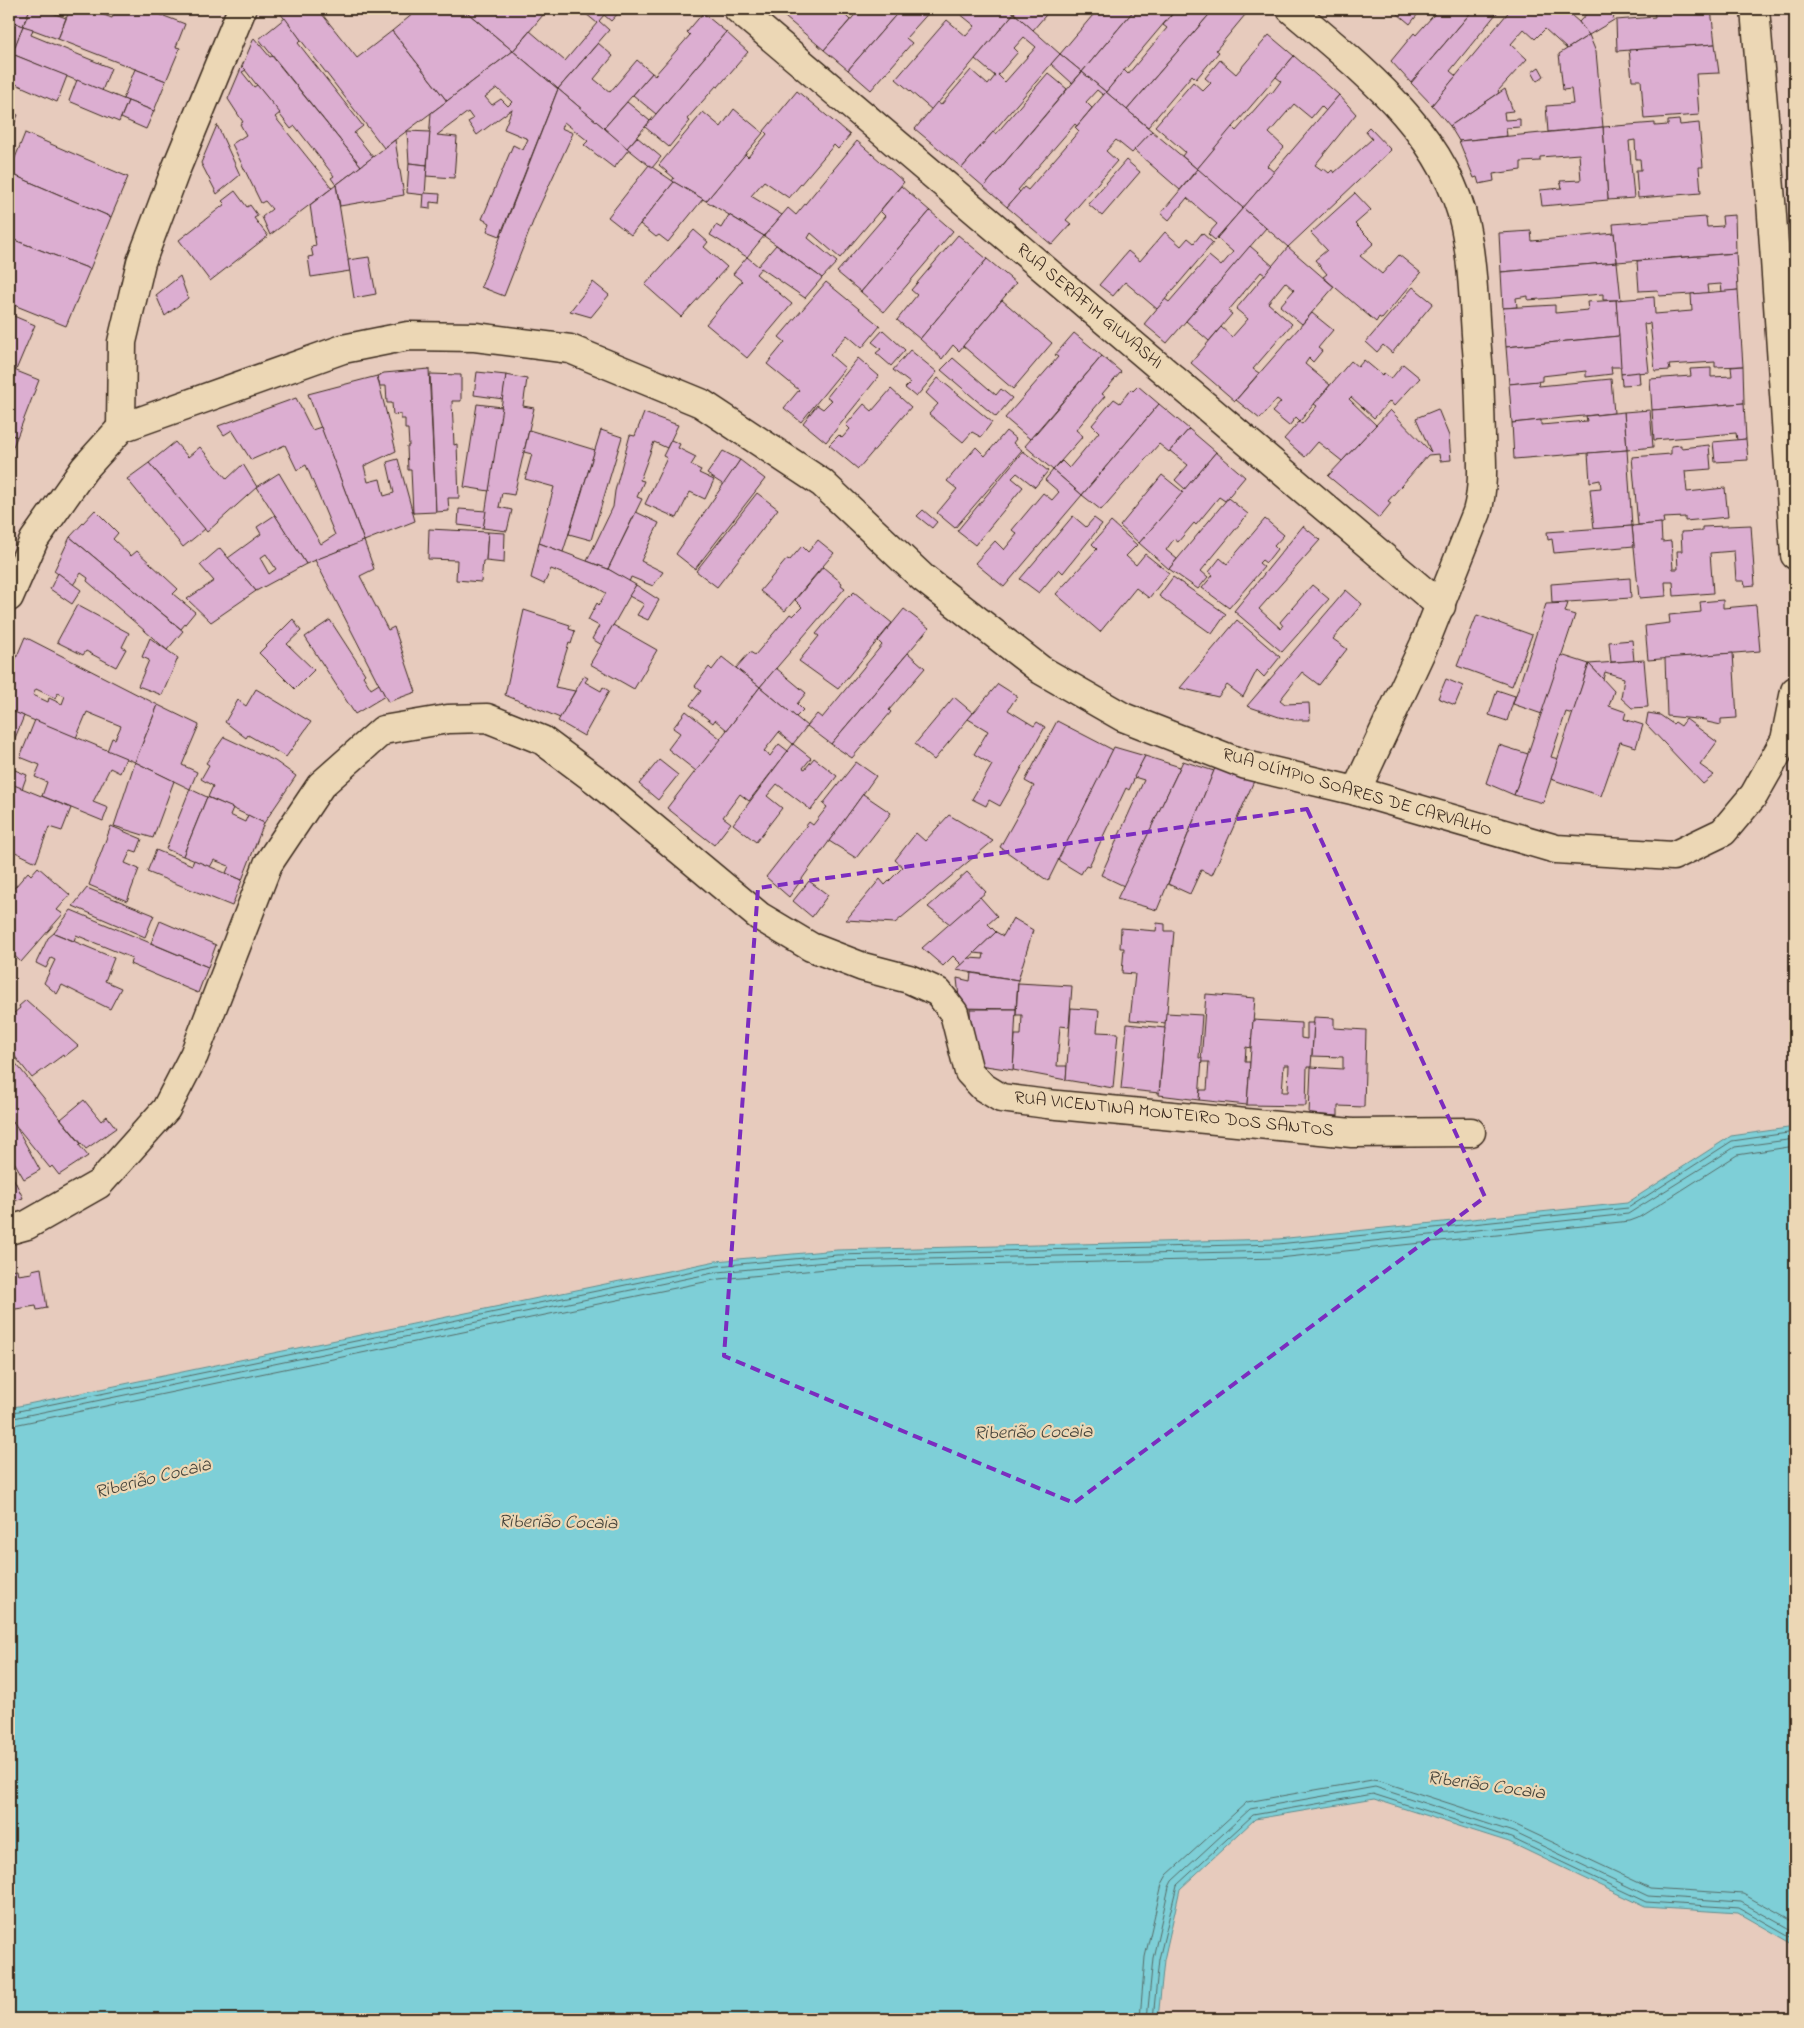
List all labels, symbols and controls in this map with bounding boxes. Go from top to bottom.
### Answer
street label: RUA SERAFIM GIUVASHI [1010,238,1168,376]
street label: RUA OLÍMPIO SOARES DE CARVALHO [1219,742,1495,844]
street label: RUA VICENTINA MONTEIRO DOS SANTOS [1013,1085,1335,1145]
water label: Riberião Cocaia [973,1418,1093,1448]
water label: Riberião Cocaia [92,1451,215,1506]
water label: Riberião Cocaia [498,1508,618,1538]
water label: Riberião Cocaia [1425,1764,1547,1808]

